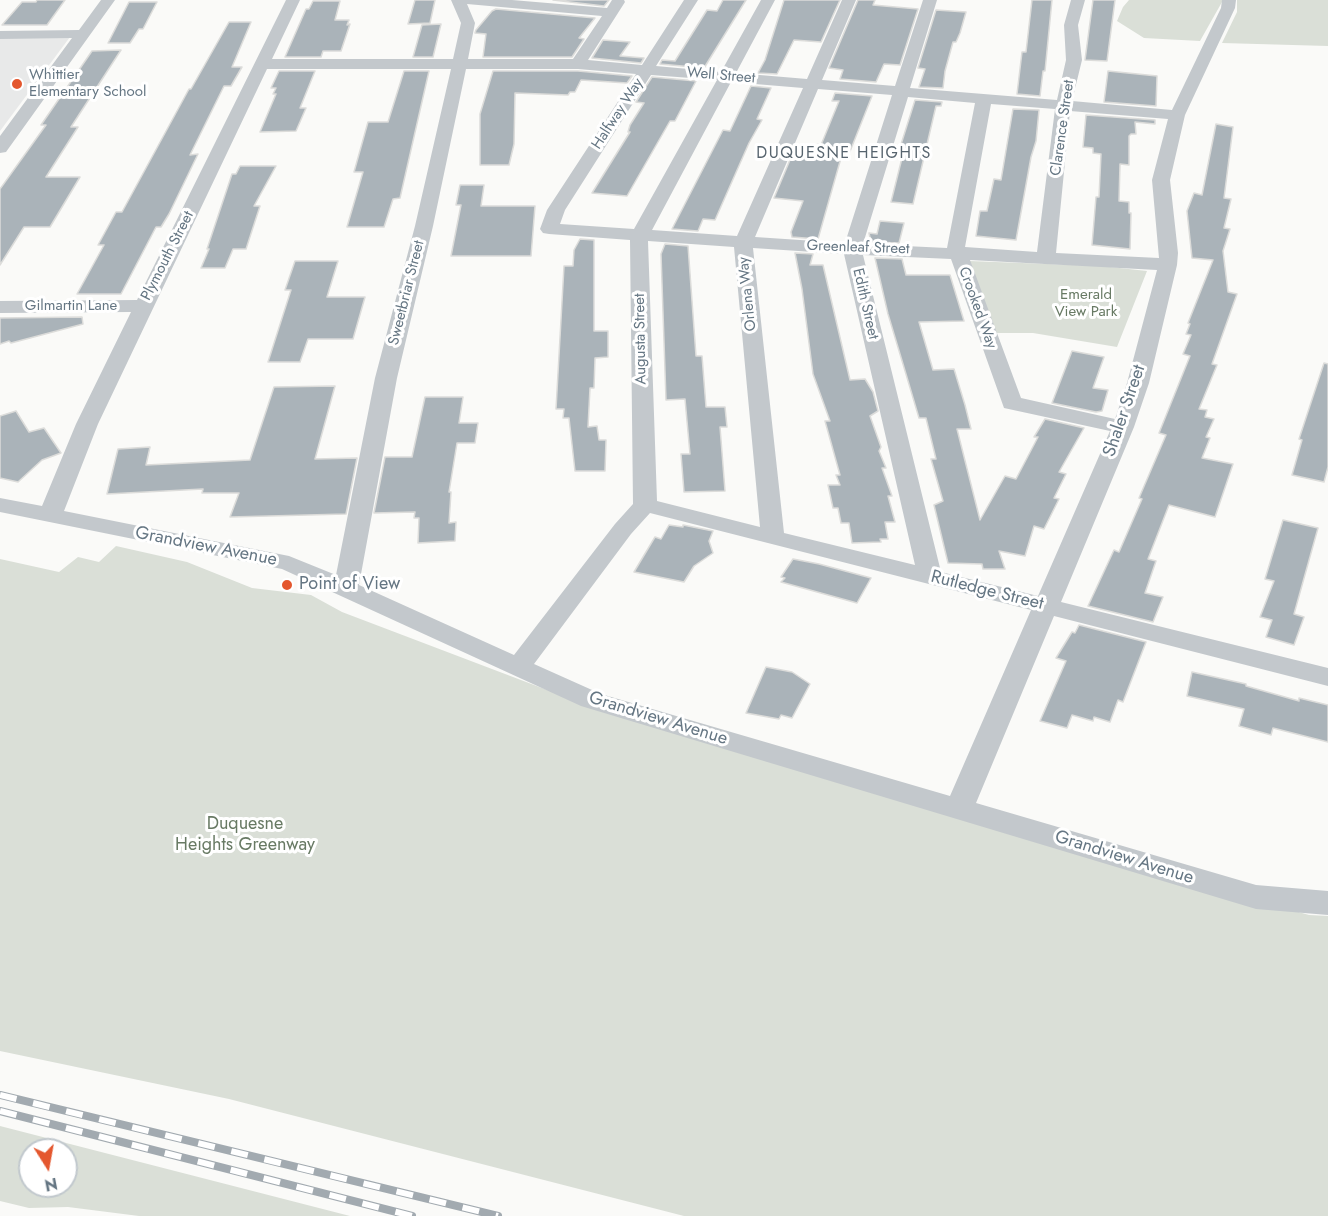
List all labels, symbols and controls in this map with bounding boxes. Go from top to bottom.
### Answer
street label: Well Street [686,64,756,88]
place label: Whittier Elementary School [29,66,146,101]
street label: Halfway Way [588,75,648,153]
marker: Whittier Elementary School [10,77,24,91]
street label: Clarence Street [1047,79,1079,177]
district label: DUQUESNE HEIGHTS [756,144,932,164]
street label: Plymouth Street [138,208,198,304]
street label: Greenleaf Street [806,237,910,259]
street label: Sweetbriar Street [385,239,429,347]
street label: Orlena Way [735,256,761,332]
street label: Crooked Way [954,265,1000,351]
street label: Edith Street [848,267,882,341]
park label: Emerald View Park [1055,286,1117,321]
street label: Augusta Street [631,293,651,385]
street label: Gilmartin Lane [25,297,117,315]
street label: Shaler Street [1099,362,1151,460]
street label: Grandview Avenue [133,523,279,571]
street label: Rutledge Street [928,567,1046,615]
place label: Point of View [299,574,400,596]
marker: Point of View [280,578,294,592]
street label: Grandview Avenue [586,688,730,750]
park label: Duquesne Heights Greenway [175,814,315,856]
street label: Grandview Avenue [1052,827,1196,889]
north arrow [18,1138,78,1198]
text: N [43,1172,60,1197]

